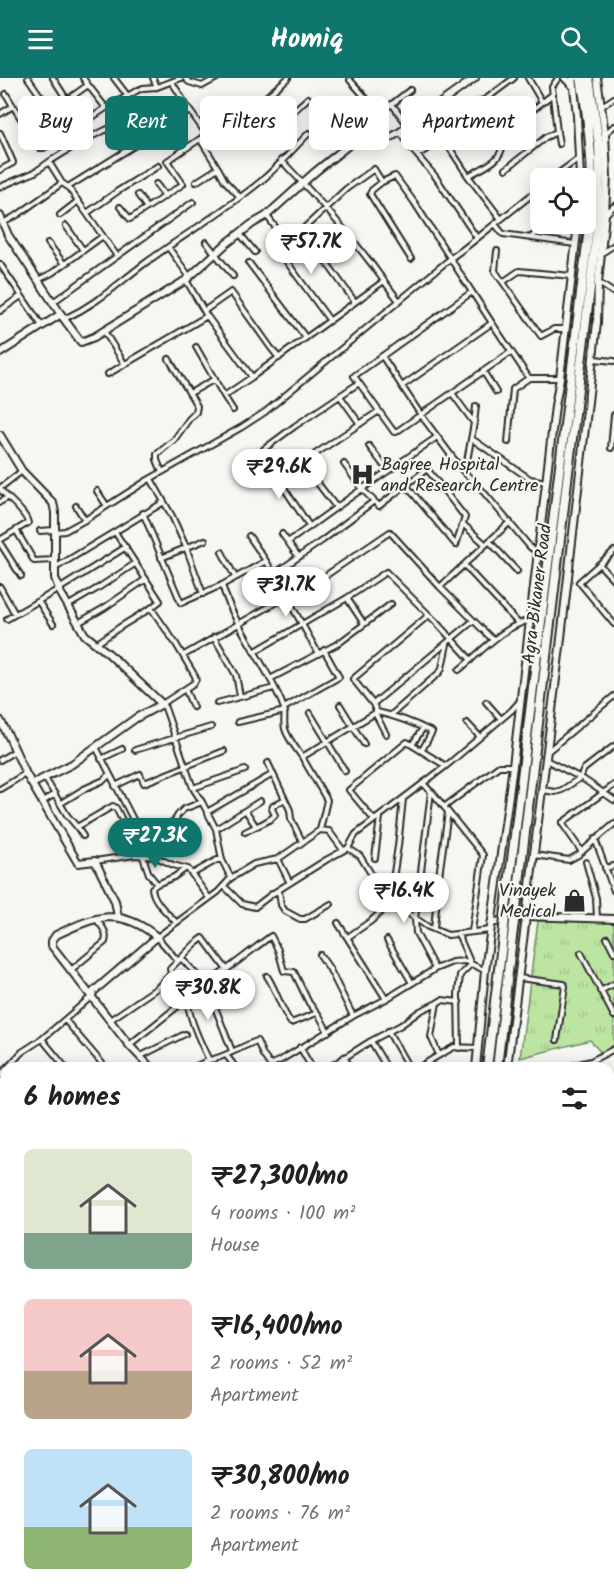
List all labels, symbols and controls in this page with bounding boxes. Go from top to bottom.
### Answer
text: Homiq [270,18,344,61]
icon: menu [24,23,57,56]
icon: search [557,23,590,56]
chip: Buy [18,96,93,150]
chip: Rent [105,96,188,150]
chip: Filters [200,96,297,150]
chip: New [309,96,389,150]
chip: Apartment [401,96,536,150]
map controls [530,168,596,234]
button: locate [530,168,596,234]
pin: ₹57.7K [262,224,360,275]
text: ₹57.7K [279,227,343,259]
pin: ₹29.6K [230,449,328,500]
place label: Bagree Hospital and Research Centre [381,451,538,501]
text: ₹29.6K [246,452,312,484]
hospital icon: Bagree Hospital and Research Centre [350,462,376,488]
street label: Agra Bikaner Road [515,521,561,666]
pin: ₹31.7K [237,567,335,618]
text: ₹31.7K [256,570,316,602]
pin: ₹27.3K [106,818,204,869]
text: ₹27.3K [122,821,188,853]
pin: ₹16.4K [355,873,453,924]
text: ₹16.4K [373,876,435,908]
place label: Vinayek Medical [499,877,557,927]
shop icon: Vinayek Medical [561,888,587,914]
pin: ₹30.8K [159,970,257,1021]
text: ₹30.8K [174,973,242,1005]
text: 6 homes [24,1077,121,1119]
icon: filters [558,1082,591,1115]
text: ₹27,300/mo [210,1156,348,1198]
icon: home [72,1173,144,1245]
text: 4 rooms · 100 m² [210,1198,355,1230]
text: House [210,1230,260,1262]
text: ₹16,400/mo [210,1306,343,1348]
icon: home [72,1323,144,1395]
text: 2 rooms · 52 m² [210,1348,352,1380]
text: Apartment [210,1380,299,1412]
text: ₹30,800/mo [210,1456,350,1498]
icon: home [72,1473,144,1545]
text: 2 rooms · 76 m² [210,1498,350,1530]
text: Apartment [210,1530,299,1562]

